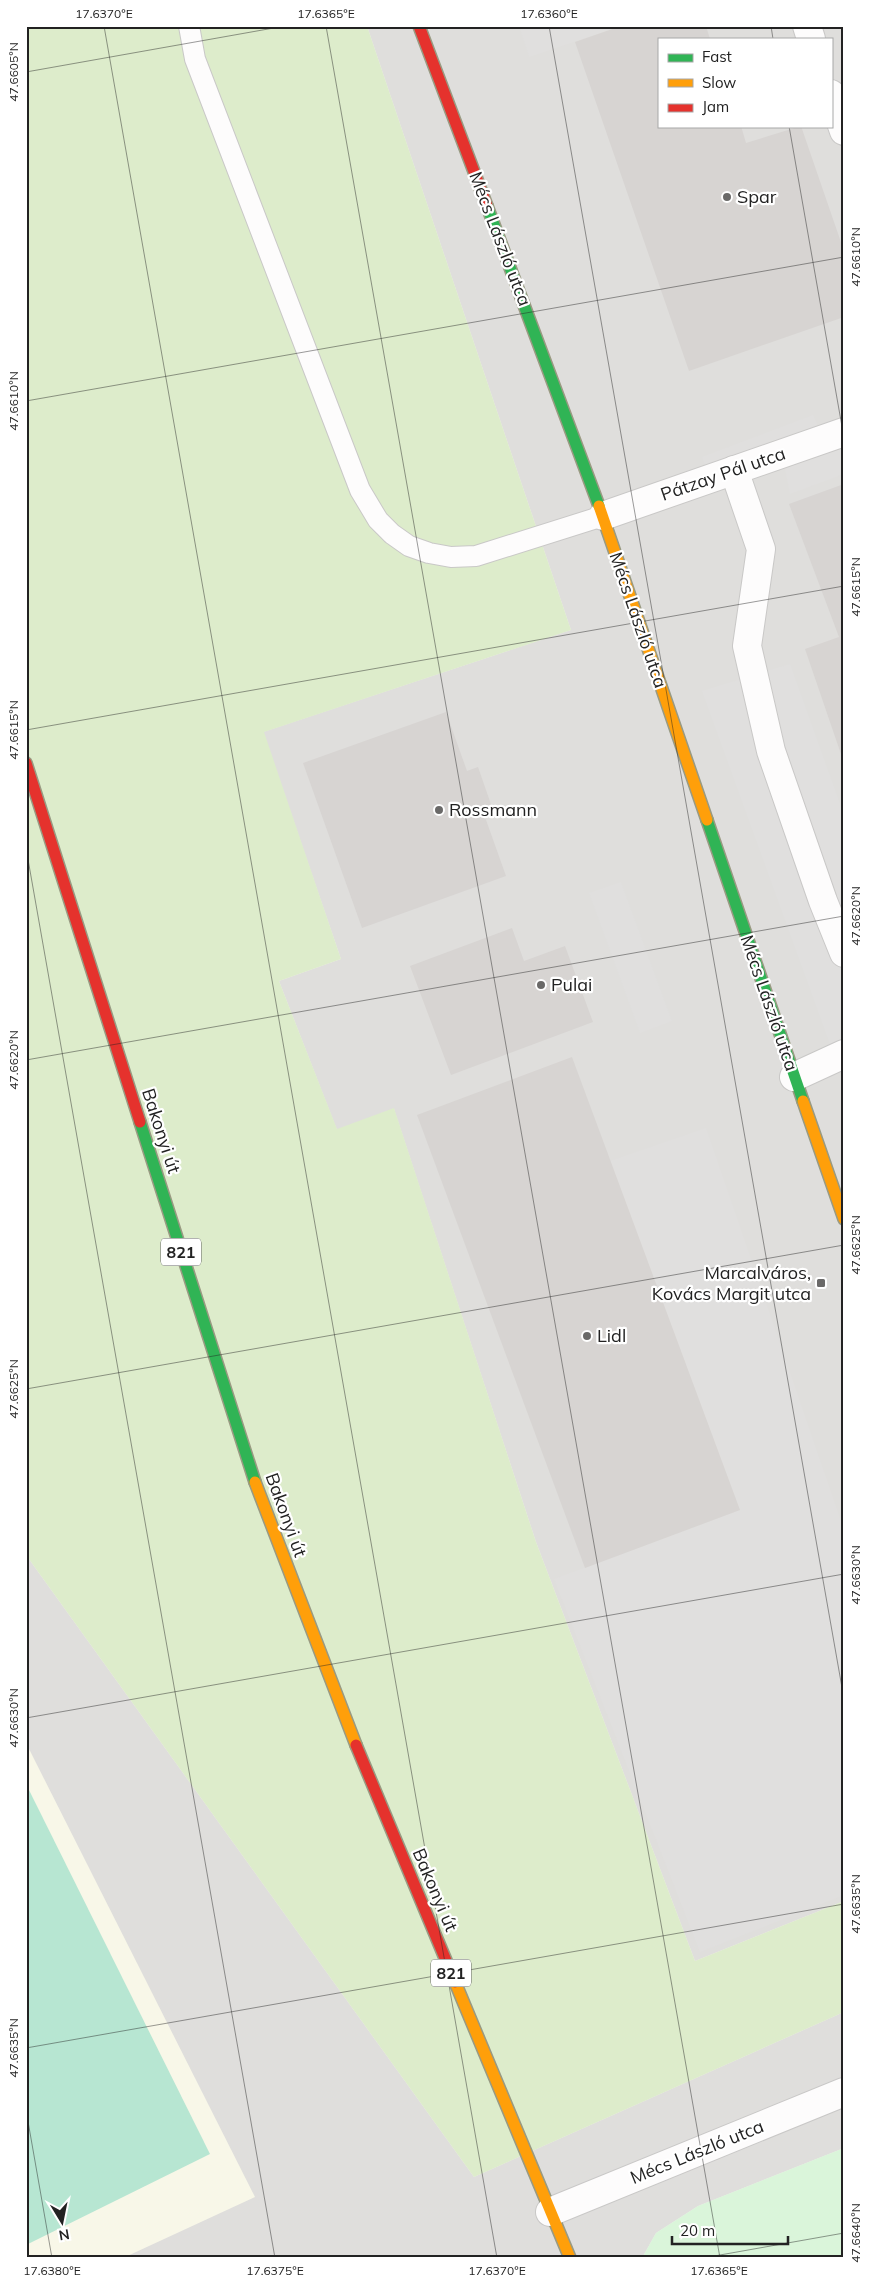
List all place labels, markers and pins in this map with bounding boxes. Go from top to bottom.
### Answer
place label: Spar [737,185,777,208]
marker: Spar [721,191,733,203]
place label: Rossmann [449,798,537,821]
marker: Rossmann [433,804,445,816]
place label: Pulai [551,973,592,996]
marker: Pulai [535,979,547,991]
place label: Marcalváros, Kovács Margit utca [652,1261,811,1305]
marker: Marcalváros, Kovács Margit utca [815,1277,827,1289]
place label: Lidl [597,1324,626,1347]
marker: Lidl [581,1330,593,1342]

